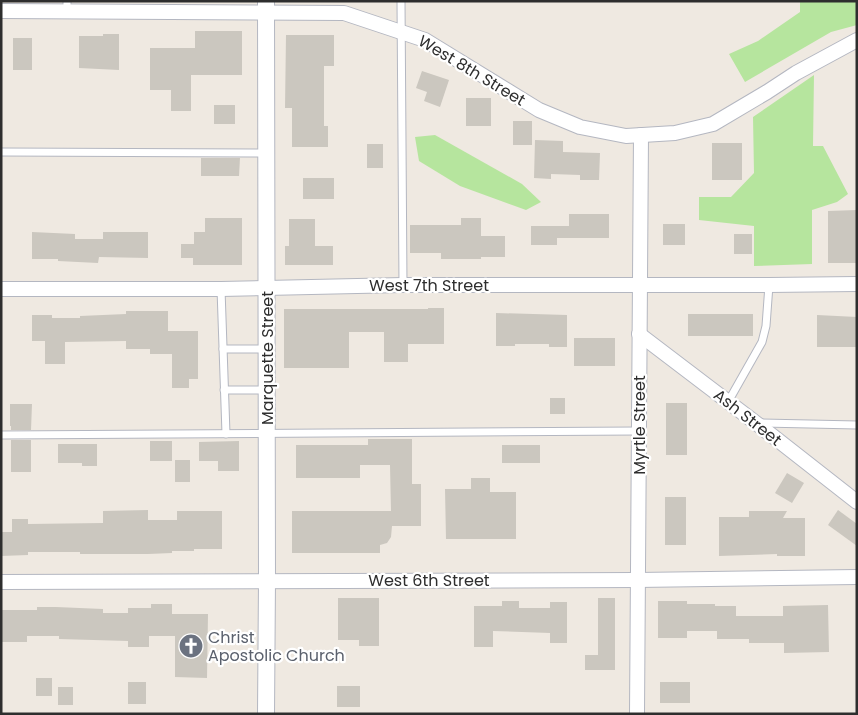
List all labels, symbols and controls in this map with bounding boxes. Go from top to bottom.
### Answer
street label: West 8th Street [414,29,530,112]
street label: West 7th Street [369,274,489,297]
street label: Marquette Street [256,291,279,425]
street label: Myrtle Street [628,375,651,475]
street label: Ash Street [709,384,787,451]
street label: West 6th Street [368,569,490,592]
place label: Christ Apostolic Church [208,626,345,667]
church icon: Christ Apostolic Church [178,633,204,659]

